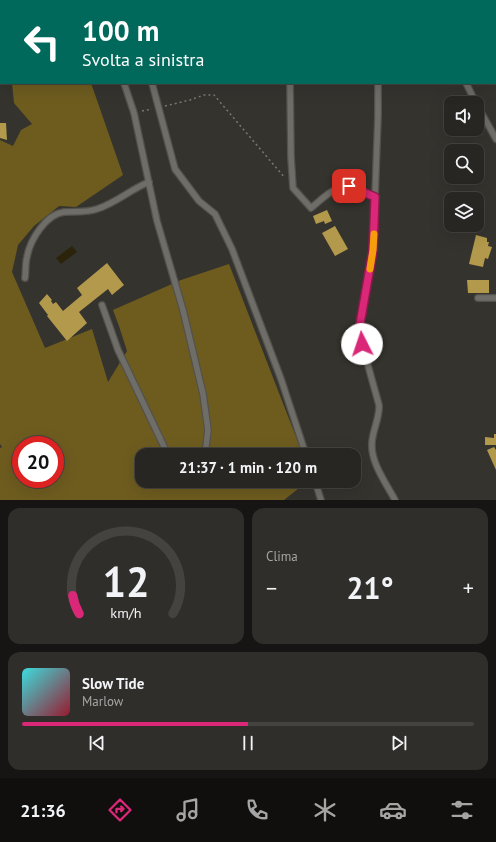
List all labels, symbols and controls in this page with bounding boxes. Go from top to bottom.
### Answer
text: 100 m [82,12,159,49]
icon: left [16,16,68,68]
text: Svolta a sinistra [82,48,204,71]
map controls [444,96,484,232]
button: sound [444,96,484,136]
button: search [444,144,484,184]
pin [332,169,366,203]
icon: arrive [338,175,360,197]
button: layers [444,192,484,232]
position arrow [341,323,383,365]
speed limit sign: 20 [12,436,64,488]
text: 21:37 · 1 min · 120 m [179,458,317,477]
text: Clima [266,548,298,565]
text: 12 [102,555,150,608]
text: 21° [346,568,394,607]
text: − [266,574,277,602]
text: + [463,574,474,602]
text: km/h [110,603,142,622]
text: Slow Tide [82,674,144,693]
text: Marlow [82,693,123,710]
icon: previous [86,732,108,754]
icon: pause [237,732,259,754]
icon: next [388,732,410,754]
icon: directions [106,796,134,824]
icon: music [174,796,202,824]
icon: phone [243,796,271,824]
icon: climate [311,796,339,824]
icon: car [379,796,407,824]
icon: filters [448,796,476,824]
text: 21:36 [20,799,66,822]

